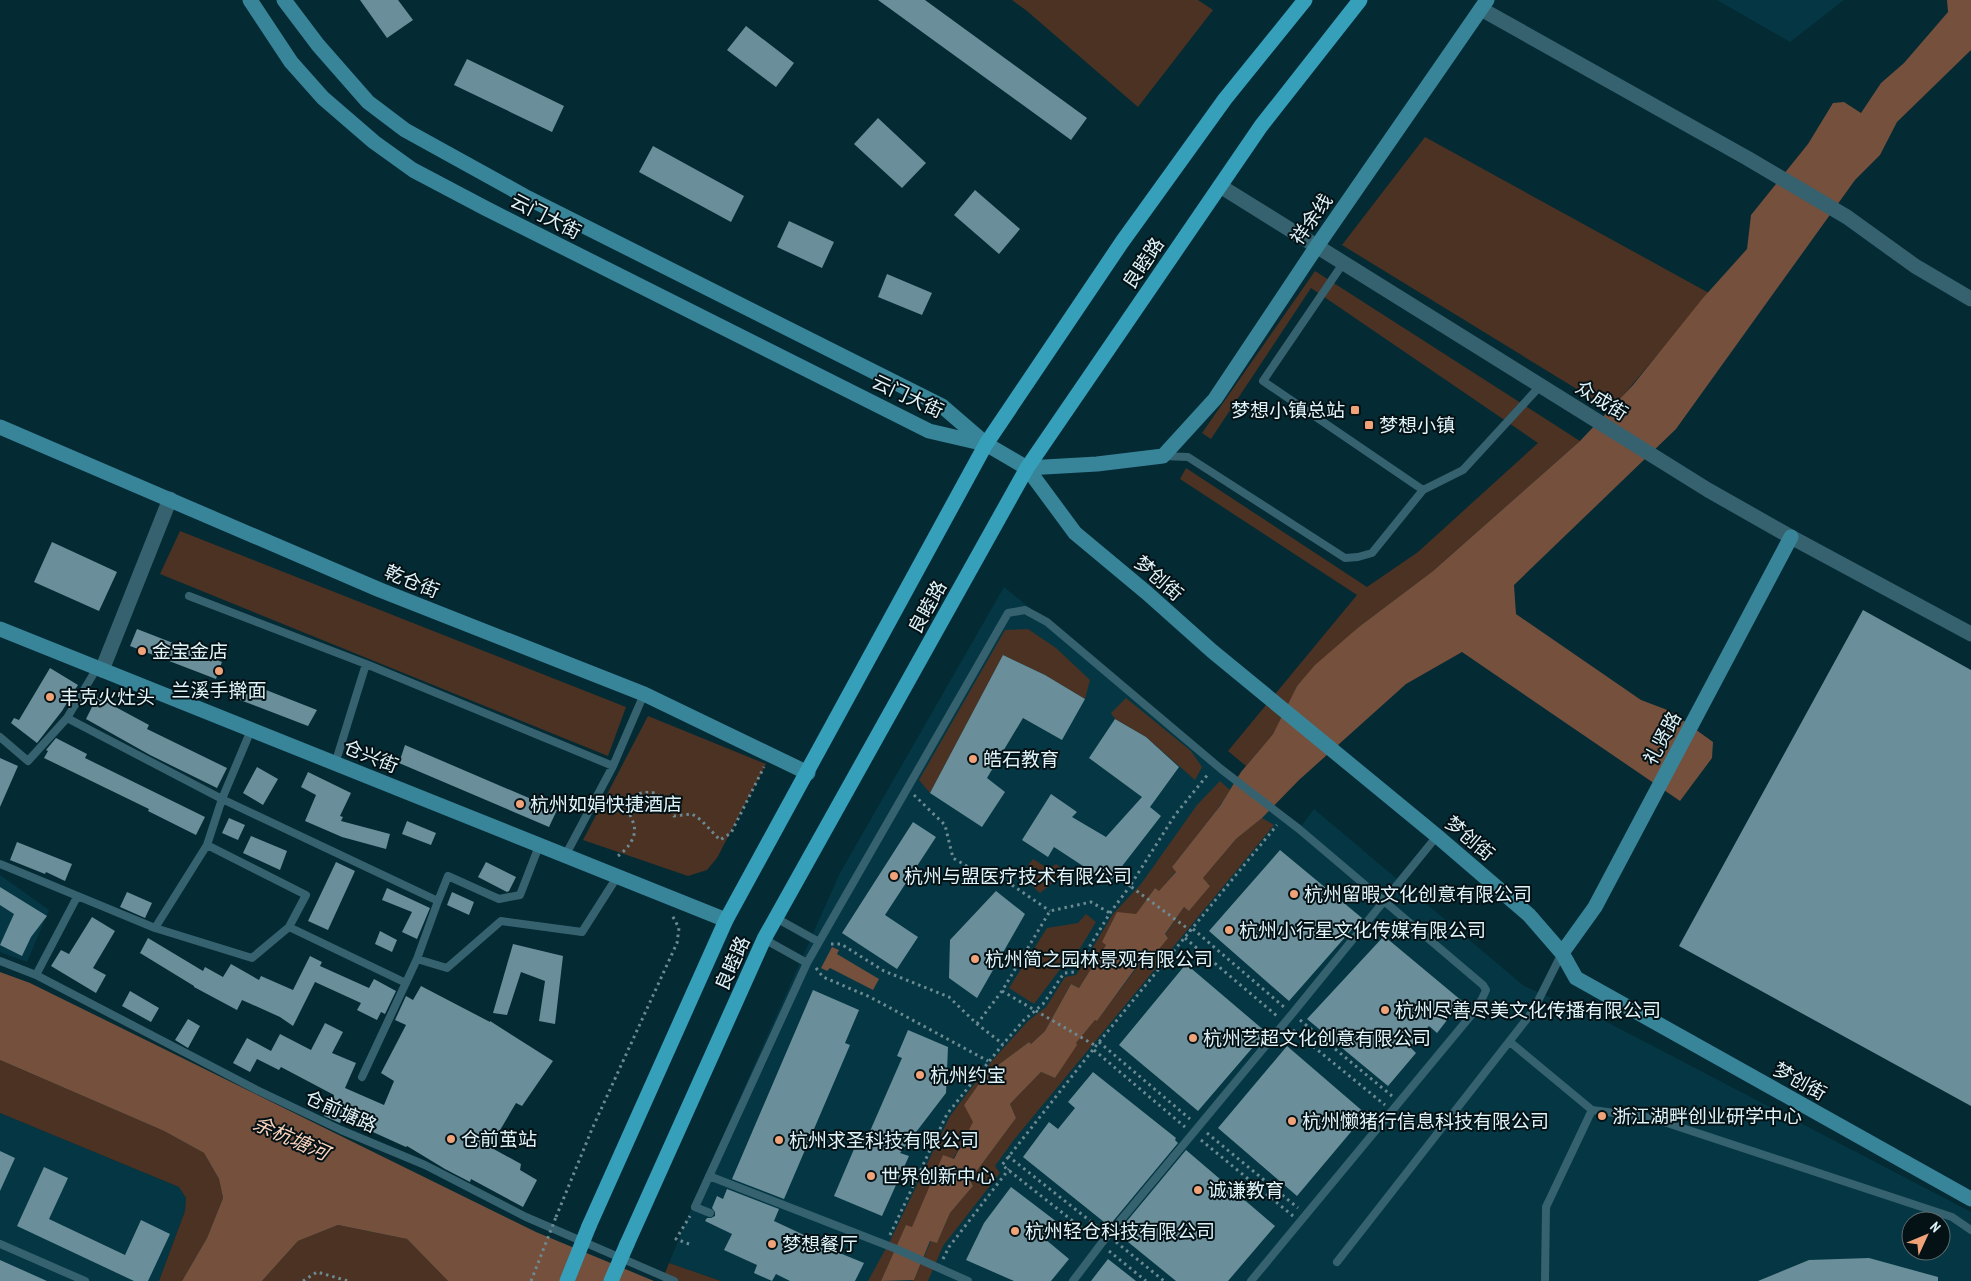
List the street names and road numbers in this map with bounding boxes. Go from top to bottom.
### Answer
street label: 云门大街 [507,188,585,244]
street label: 祥余线 [1285,189,1337,249]
street label: 良睦路 [1117,233,1169,293]
street label: 云门大街 [868,369,948,423]
street label: 众成街 [1571,375,1633,425]
street label: 梦创街 [1130,550,1188,606]
street label: 乾仓街 [381,559,443,603]
street label: 良睦路 [903,576,951,638]
street label: 礼贤路 [1638,707,1686,769]
street label: 仓兴街 [340,734,402,778]
street label: 梦创街 [1440,810,1500,866]
street label: 良睦路 [709,932,755,994]
street label: 梦创街 [1769,1057,1831,1105]
street label: 仓前塘路 [301,1085,381,1137]

